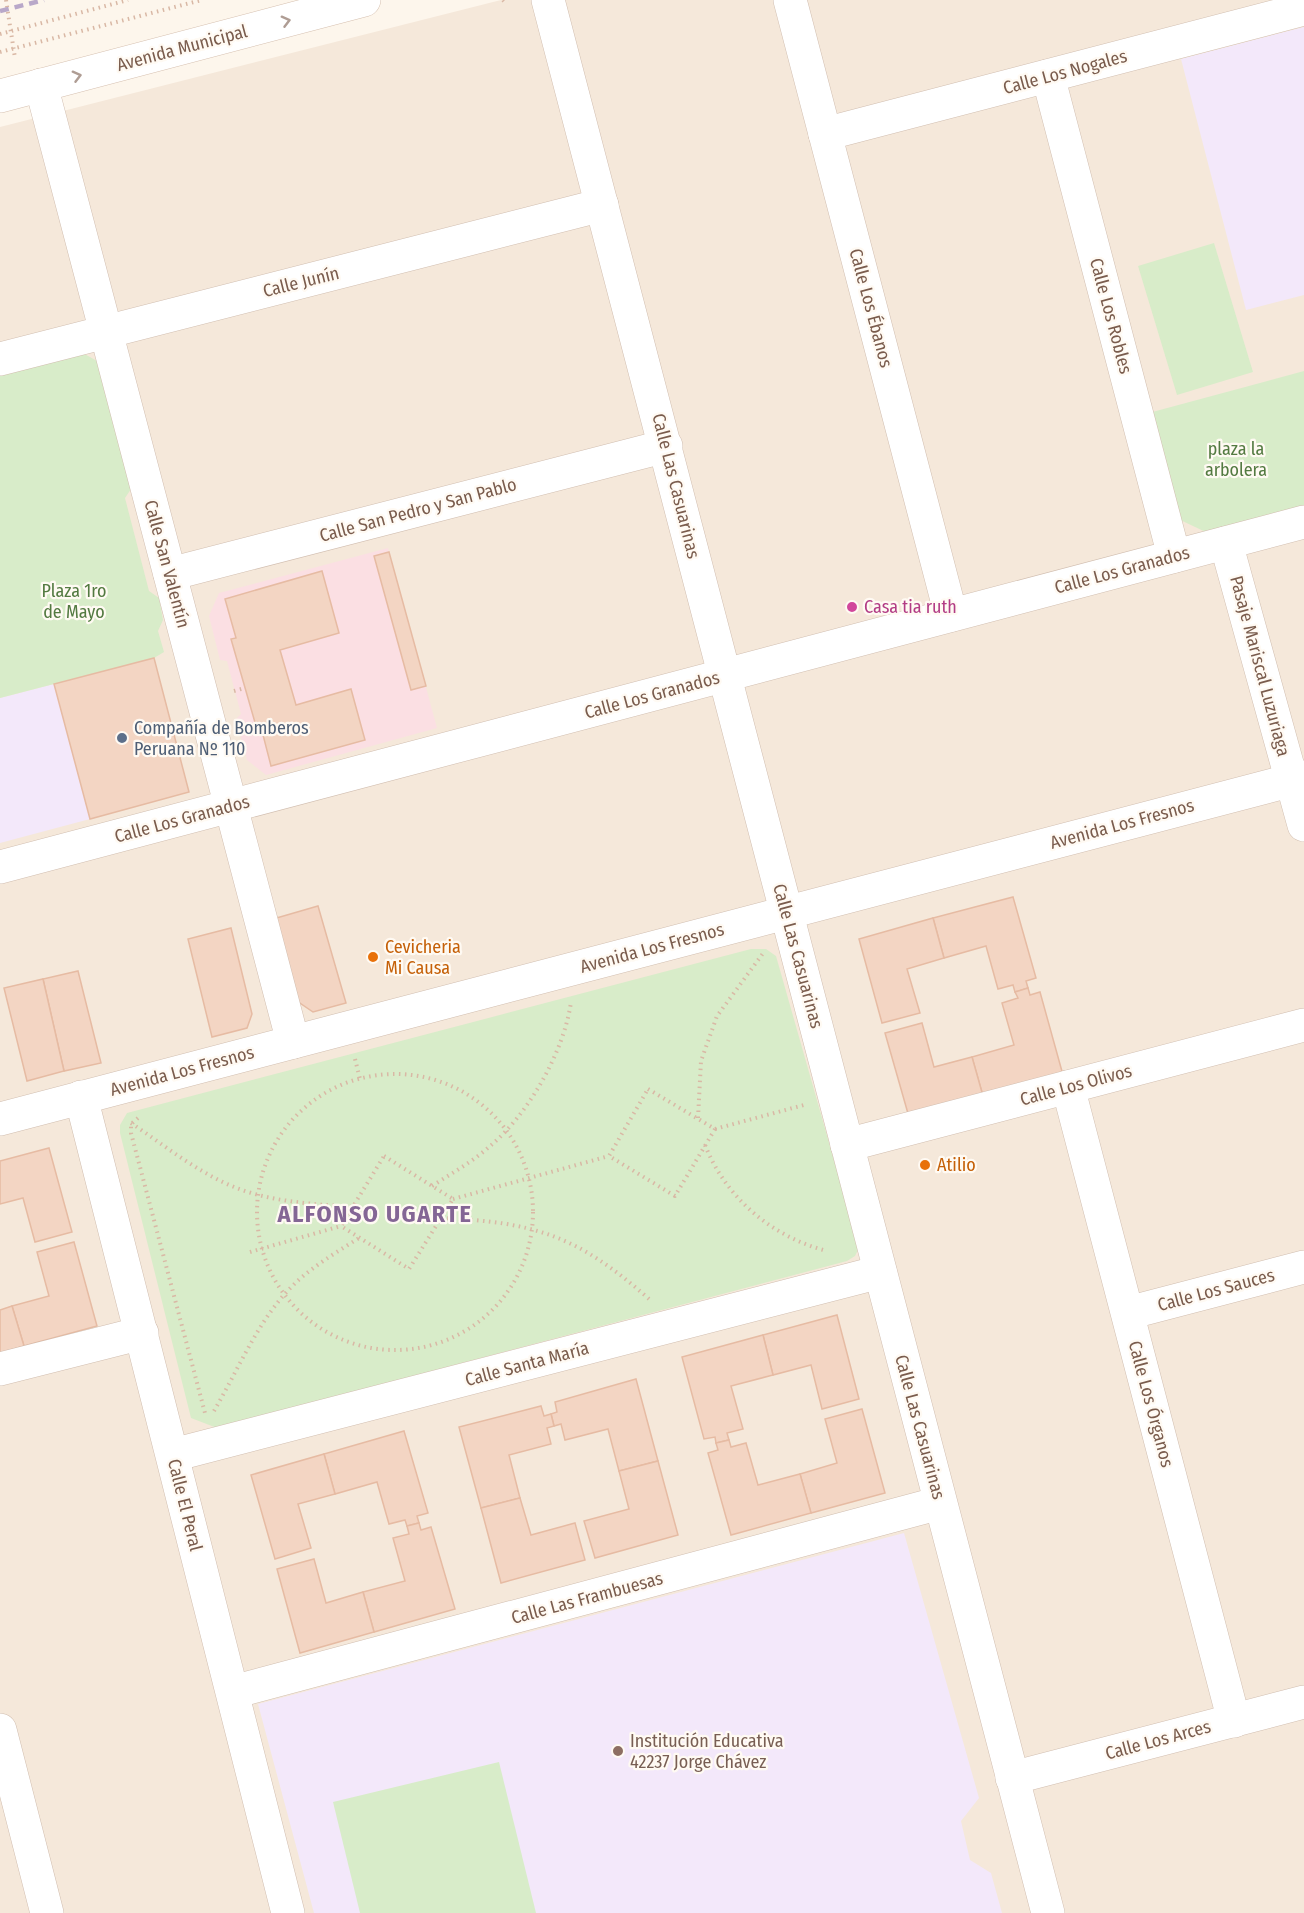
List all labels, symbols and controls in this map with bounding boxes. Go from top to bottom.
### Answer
one-way arrow [281,15,291,28]
street label: Avenida Municipal [114,20,250,76]
street label: Calle Los Nogales [1001,45,1130,99]
one-way arrow [71,71,82,83]
street label: Calle Los Ébanos [845,246,899,370]
street label: Calle Los Robles [1085,256,1137,377]
street label: Calle Junín [261,262,341,302]
street label: Calle Las Casuarinas [647,411,705,561]
park label: plaza la arbolera [1205,438,1267,481]
street label: Calle San Pedro y San Pablo [317,473,519,547]
street label: Calle San Valentín [139,498,195,630]
street label: Calle Los Granados [1052,541,1192,599]
street label: Pasaje Mariscal Luzuriaga [1225,573,1295,759]
park label: Plaza 1ro de Mayo [42,580,106,623]
place label: Casa tia ruth [864,596,957,618]
marker: Casa tia ruth [845,600,859,614]
street label: Calle Los Granados [582,666,722,724]
place label: Compañía de Bomberos Peruana Nº 110 [134,717,309,760]
marker: Compañía de Bomberos Peruana Nº 110 [115,731,129,745]
street label: Calle Los Granados [112,790,252,848]
street label: Avenida Los Fresnos [1048,794,1197,854]
street label: Calle Las Casuarinas [768,881,828,1031]
street label: Avenida Los Fresnos [578,918,727,978]
place label: Cevicheria Mi Causa [385,936,461,979]
marker: Cevicheria Mi Causa [366,950,380,964]
street label: Avenida Los Fresnos [108,1041,257,1101]
street label: Calle Los Olivos [1018,1059,1135,1110]
place label: Atilio [937,1154,976,1176]
marker: Atilio [918,1158,932,1172]
district label: ALFONSO UGARTE [277,1200,472,1228]
street label: Calle Los Sauces [1155,1264,1277,1316]
street label: Calle Santa María [463,1337,592,1391]
street label: Calle Los Órganos [1124,1338,1179,1470]
street label: Calle Las Casuarinas [890,1352,950,1502]
street label: Calle El Peral [163,1457,207,1554]
street label: Calle Las Frambuesas [509,1567,666,1629]
street label: Calle Los Arces [1103,1715,1213,1765]
place label: Institución Educativa 42237 Jorge Chávez [630,1730,784,1773]
marker: Institución Educativa 42237 Jorge Chávez [611,1744,625,1758]

